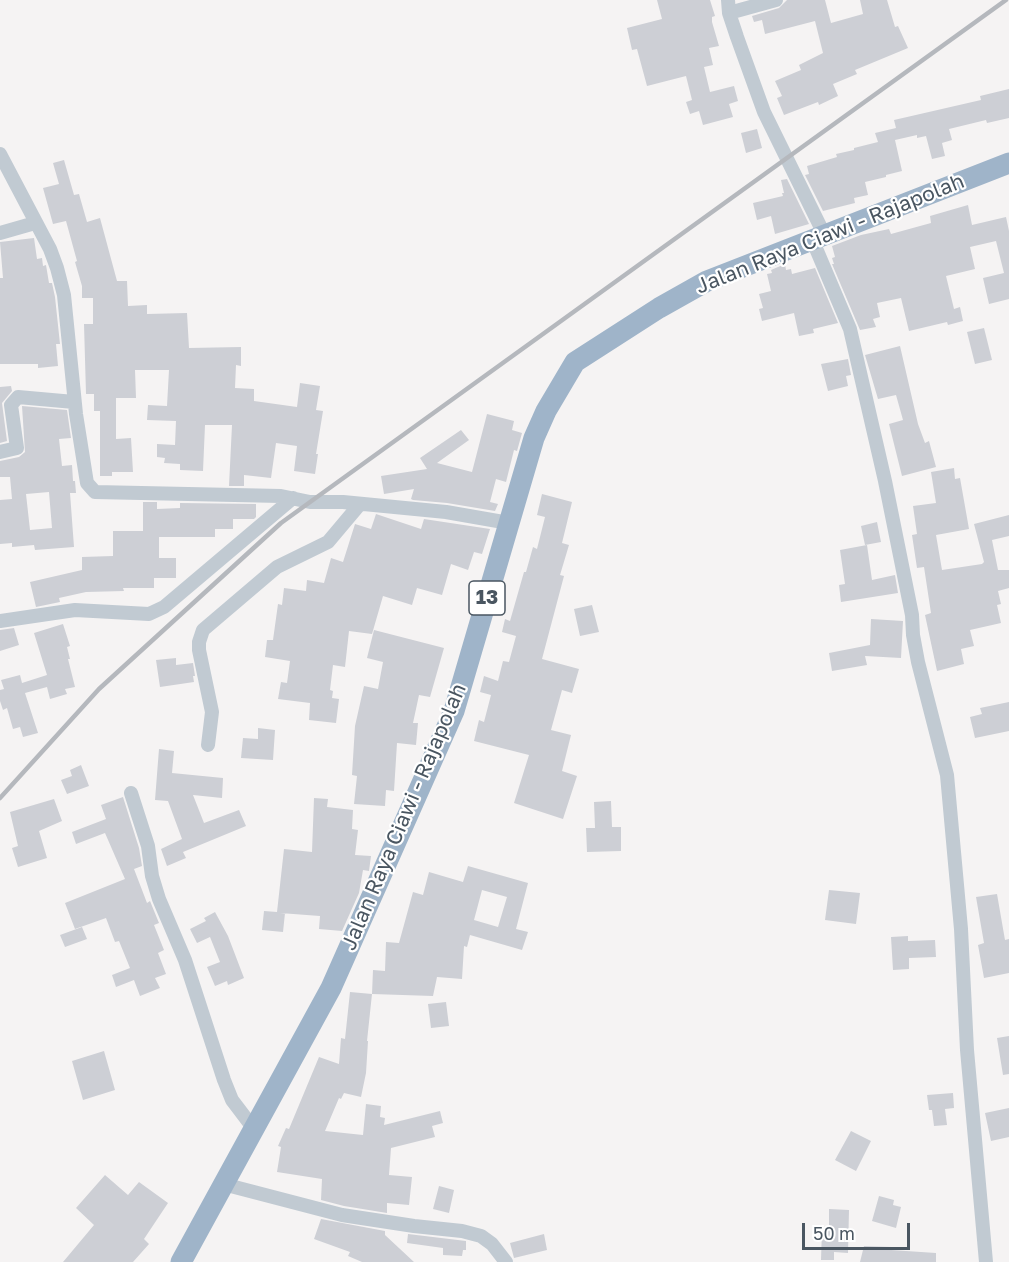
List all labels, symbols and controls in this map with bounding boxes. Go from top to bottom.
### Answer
street label: Jalan Raya Ciawi - Rajapolah [692,169,968,299]
road number: 13 [469,581,505,615]
street label: Jalan Raya Ciawi - Rajapolah [336,680,472,954]
scale bar [805,1211,913,1249]
text: 50 m [813,1222,855,1244]

